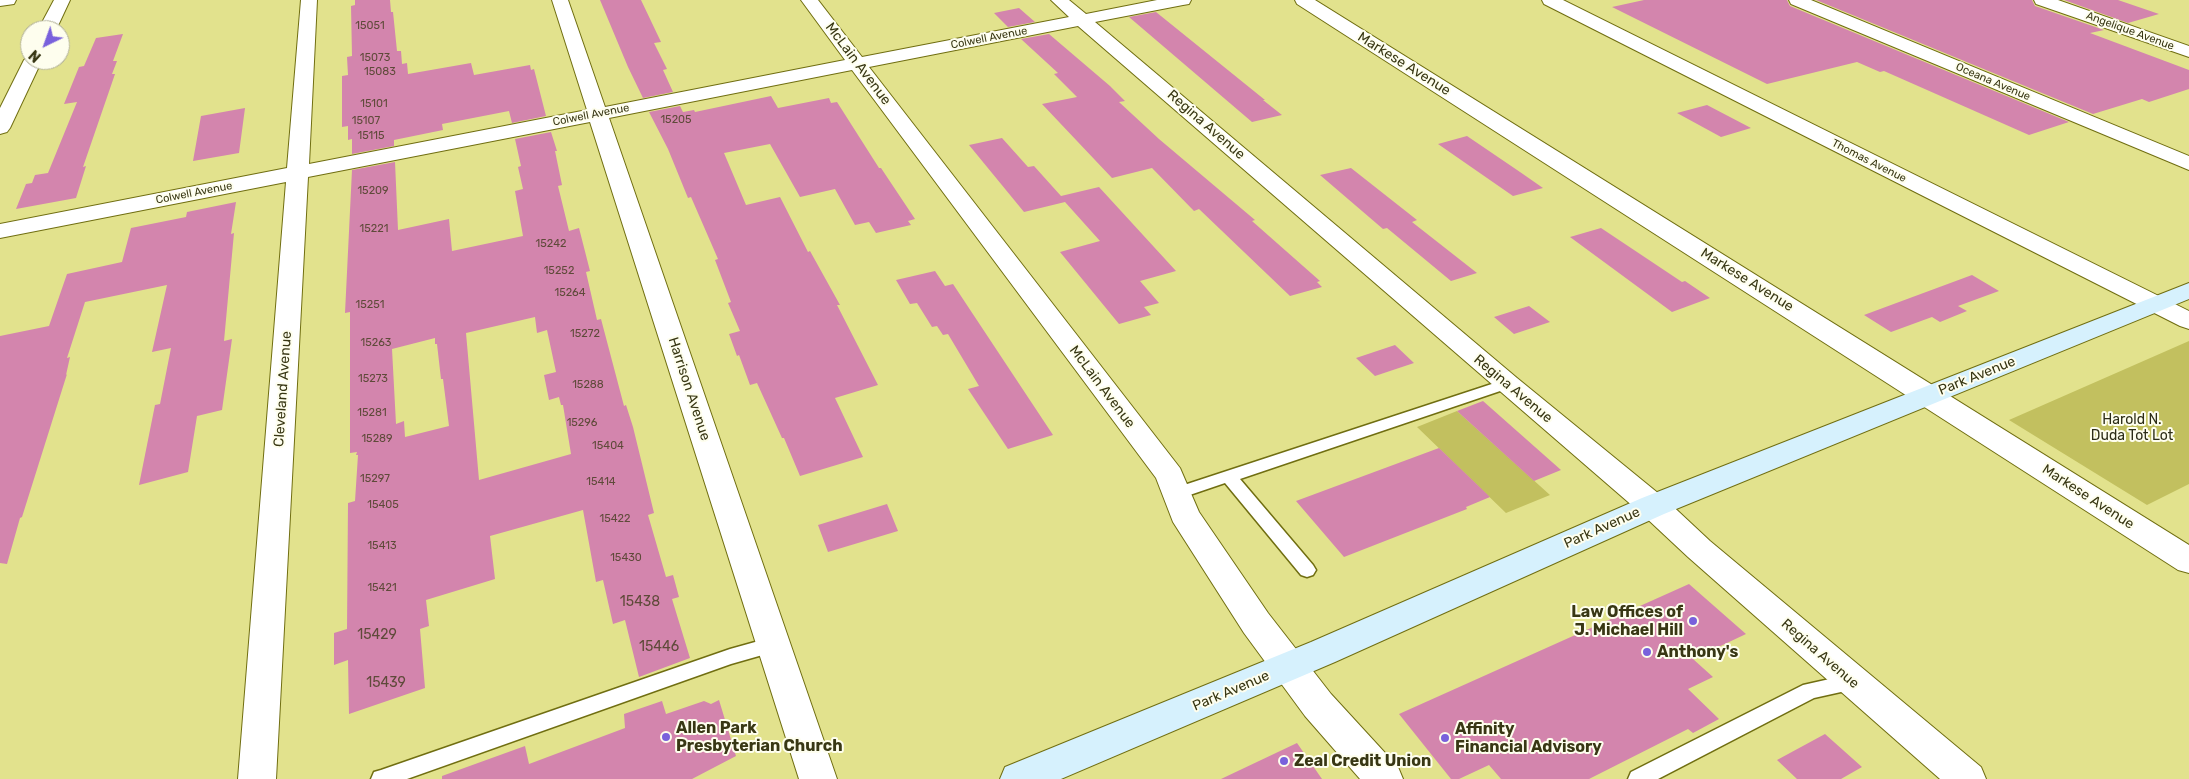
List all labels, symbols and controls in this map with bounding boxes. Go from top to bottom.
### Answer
street label: Angelique Avenue [2084,9,2176,53]
house number: 15051 [355,19,385,33]
street label: McLain Avenue [822,19,894,109]
north arrow [20,20,70,70]
street label: Colwell Avenue [950,24,1028,52]
street label: Markese Avenue [1354,29,1454,99]
text: N [26,46,45,65]
house number: 15073 [360,51,390,65]
street label: Oceana Avenue [1954,60,2032,104]
house number: 15083 [364,65,396,79]
street label: Regina Avenue [1164,87,1248,163]
house number: 15101 [360,97,388,111]
street label: Colwell Avenue [552,101,630,129]
house number: 15205 [660,113,692,127]
house number: 15107 [352,114,380,128]
house number: 15115 [357,129,385,143]
street label: Thomas Avenue [1830,137,1908,185]
street label: Colwell Avenue [155,179,233,207]
house number: 15209 [357,184,389,198]
house number: 15221 [360,222,388,236]
house number: 15242 [536,237,566,251]
street label: Markese Avenue [1697,245,1797,315]
house number: 15252 [544,264,574,278]
house number: 15264 [554,286,586,300]
house number: 15251 [356,298,384,312]
house number: 15272 [570,327,600,341]
street label: Cleveland Avenue [271,331,295,447]
street label: Harrison Avenue [664,335,714,443]
house number: 15263 [361,336,391,350]
street label: McLain Avenue [1066,342,1138,432]
street label: Regina Avenue [1470,351,1556,427]
street label: Park Avenue [1936,353,2018,399]
house number: 15273 [358,372,388,386]
house number: 15288 [572,378,604,392]
house number: 15281 [357,406,387,420]
park label: Harold N. Duda Tot Lot [2091,412,2173,444]
house number: 15296 [567,416,597,430]
house number: 15289 [361,432,393,446]
house number: 15404 [592,439,624,453]
street label: Markese Avenue [2039,461,2137,533]
house number: 15297 [360,472,390,486]
house number: 15414 [586,475,616,489]
house number: 15405 [367,498,399,512]
street label: Park Avenue [1561,504,1643,552]
house number: 15422 [600,512,630,526]
house number: 15413 [367,539,397,553]
house number: 15430 [610,551,642,565]
house number: 15421 [367,581,397,595]
house number: 15438 [620,594,660,610]
place label: Law Offices of J. Michael Hill [1571,602,1683,640]
marker: Law Offices of J. Michael Hill [1687,615,1699,627]
street label: Regina Avenue [1778,616,1862,692]
house number: 15429 [357,627,397,643]
house number: 15446 [639,639,679,655]
place label: Anthony's [1657,642,1738,662]
marker: Anthony's [1641,646,1653,658]
street label: Park Avenue [1190,667,1272,715]
house number: 15439 [366,675,406,691]
place label: Allen Park Presbyterian Church [676,718,843,756]
place label: Affinity Financial Advisory [1455,719,1602,757]
marker: Allen Park Presbyterian Church [660,731,672,743]
marker: Affinity Financial Advisory [1439,732,1451,744]
place label: Zeal Credit Union [1294,751,1431,771]
marker: Zeal Credit Union [1278,755,1290,767]

